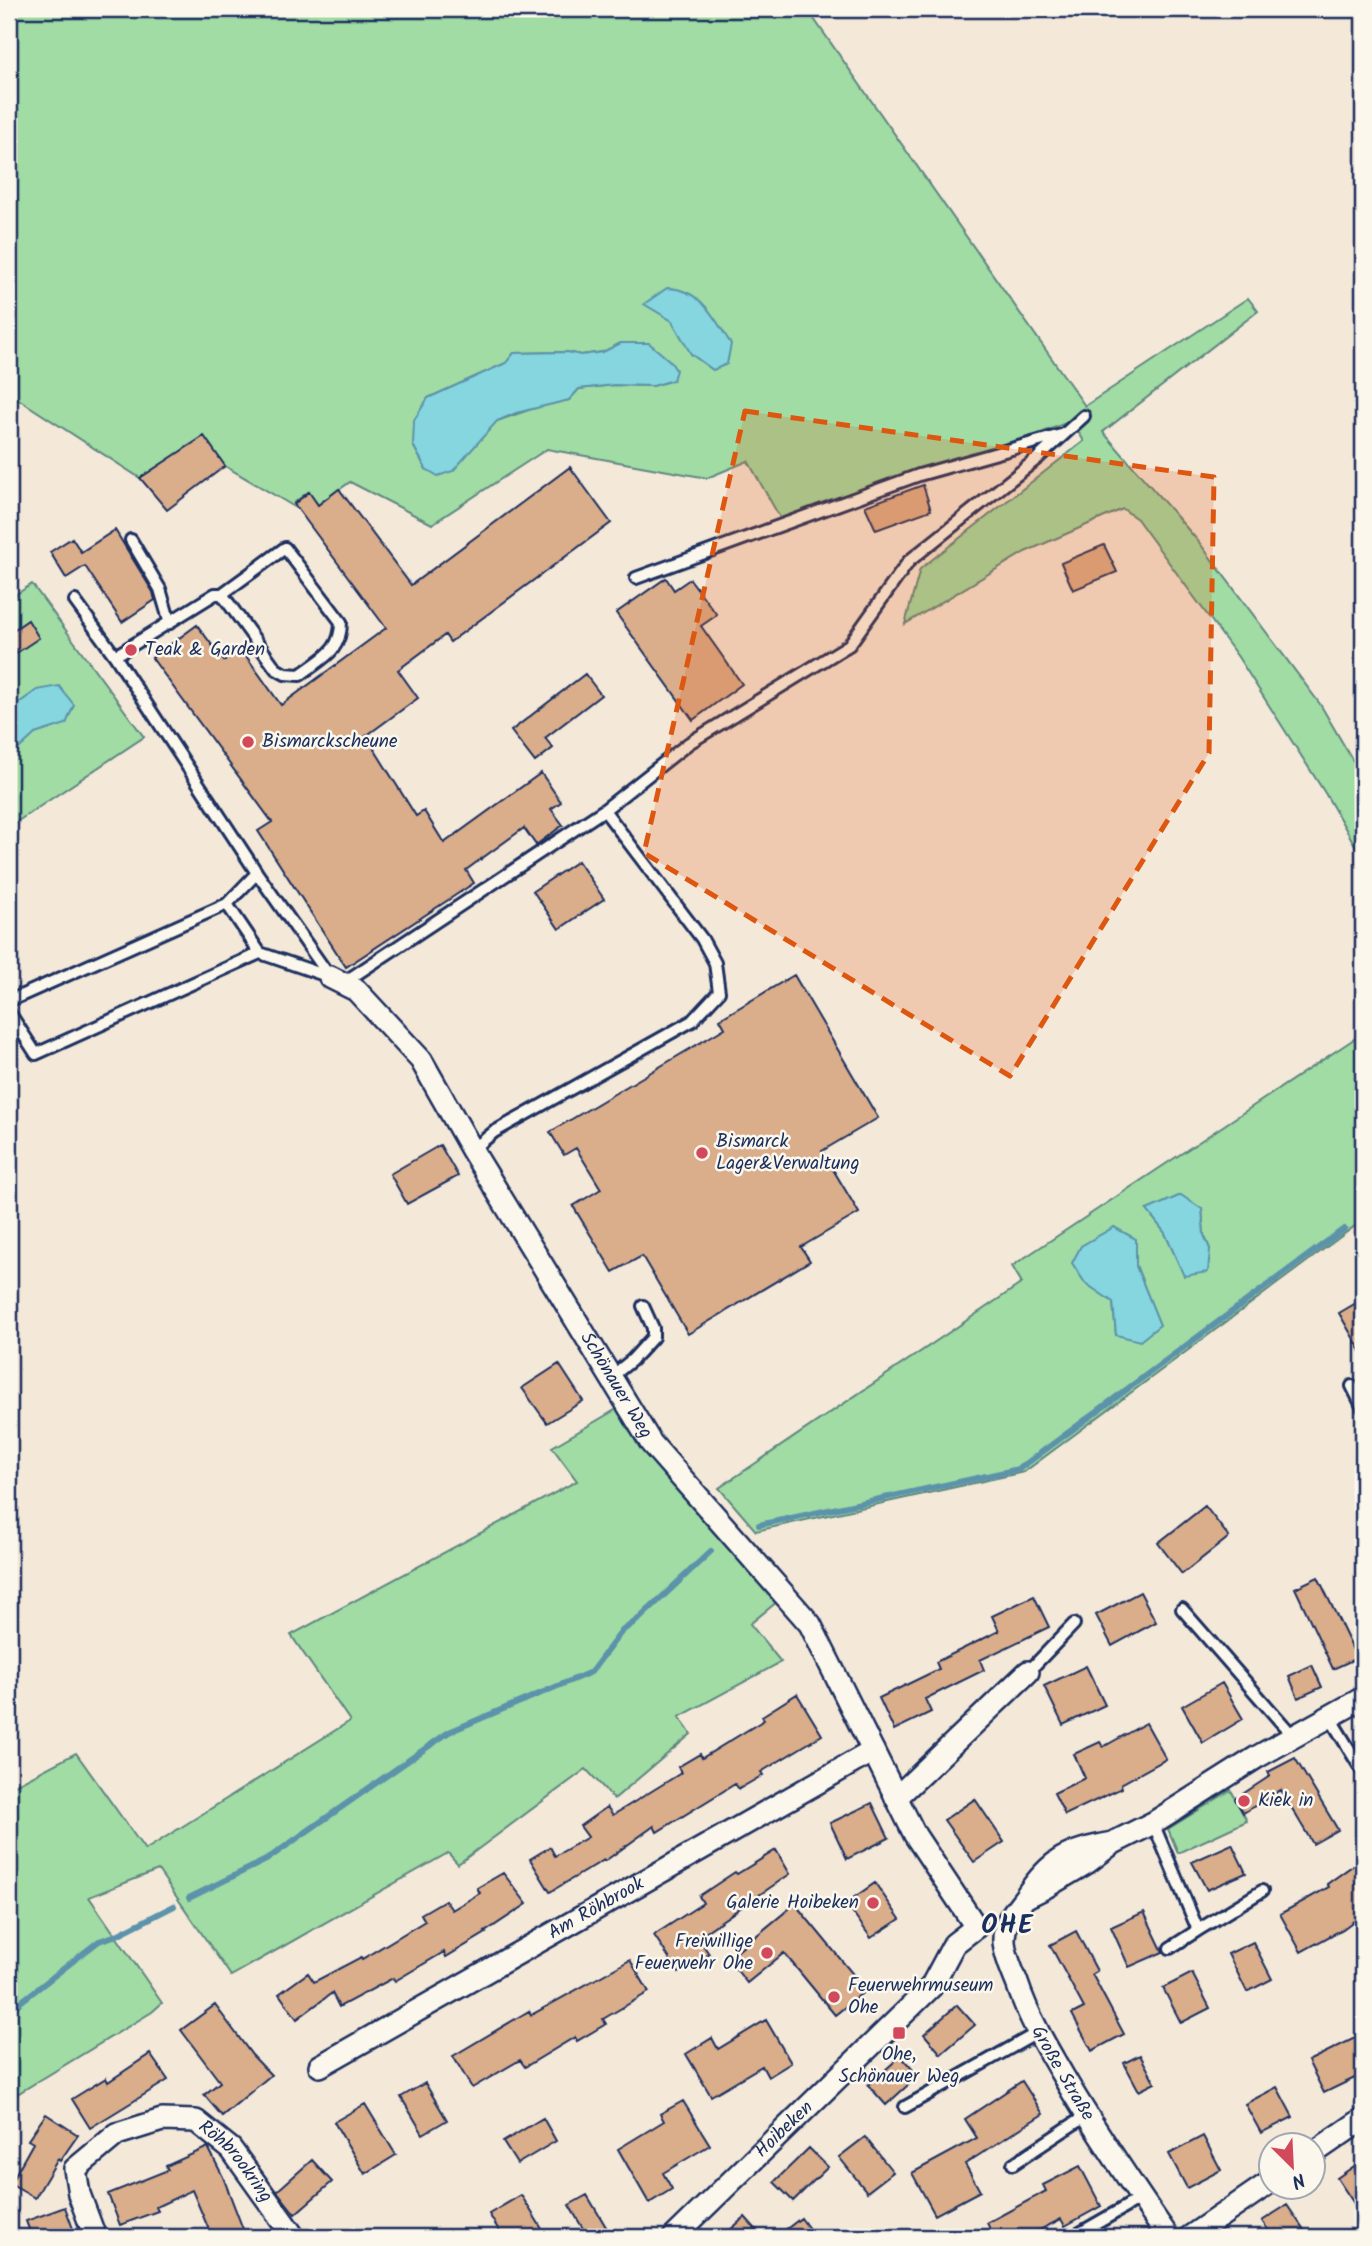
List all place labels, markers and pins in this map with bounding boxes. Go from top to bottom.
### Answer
place label: Teak & Garden [145,635,265,665]
marker: Teak & Garden [123,642,139,658]
place label: Bismarckscheune [262,727,398,757]
marker: Bismarckscheune [240,734,256,750]
place label: Bismarck Lager&Verwaltung [716,1127,859,1179]
marker: Bismarck Lager&Verwaltung [694,1145,710,1161]
place label: Kiek in [1258,1786,1313,1816]
marker: Kiek in [1236,1793,1252,1809]
place label: Galerie Hoibeken [726,1888,859,1918]
marker: Galerie Hoibeken [865,1895,881,1911]
place label: Freiwillige Feuerwehr Ohe [635,1927,753,1979]
marker: Freiwillige Feuerwehr Ohe [759,1945,775,1961]
place label: Feuerwehrmuseum Ohe [848,1971,993,2023]
marker: Feuerwehrmuseum Ohe [826,1989,842,2005]
marker: Ohe, Schönauer Weg [891,2025,907,2041]
place label: Ohe, Schönauer Weg [839,2040,959,2092]

